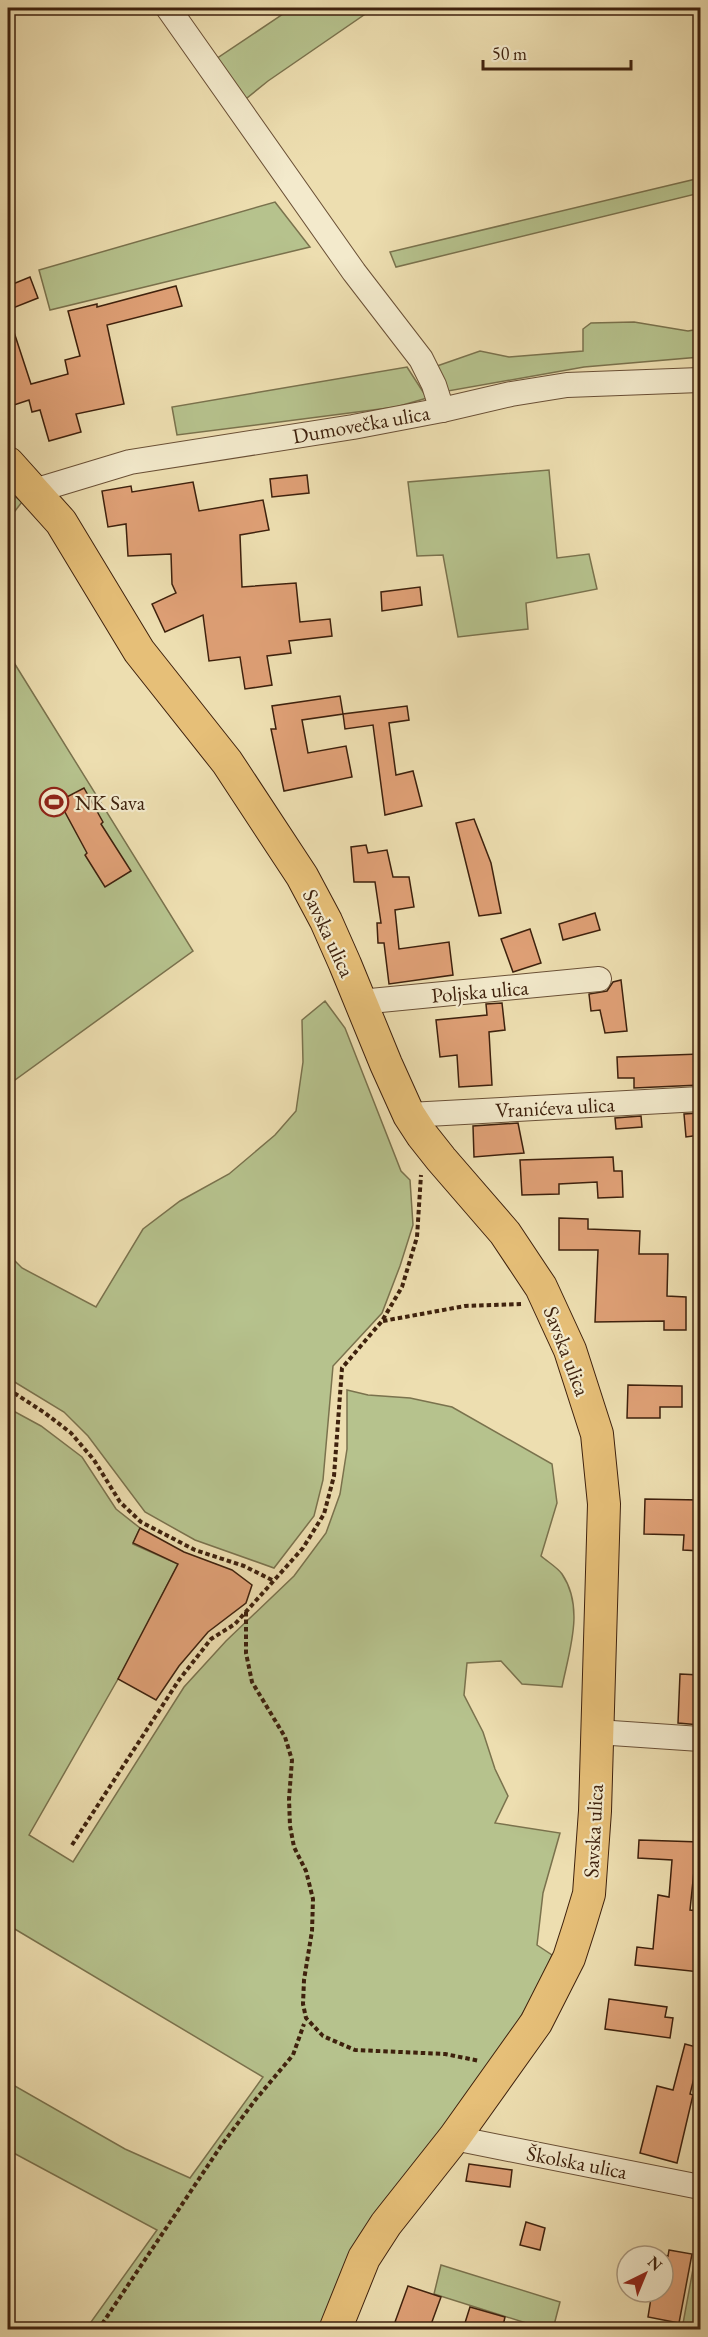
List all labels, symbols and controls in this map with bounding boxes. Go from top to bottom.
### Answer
scale bar [483,33,632,71]
text: 50 m [492,42,527,65]
street label: Dumovečka ulica [290,399,432,449]
sports icon: NK Sava [38,786,70,818]
place label: NK Sava [75,789,146,816]
street label: Savska ulica [297,885,361,982]
street label: Poljska ulica [430,973,530,1009]
street label: Vranićeva ulica [495,1090,616,1124]
street label: Savska ulica [538,1302,597,1400]
street label: Savska ulica [577,1783,609,1879]
street label: Školska ulica [524,2139,630,2185]
north arrow [615,2244,675,2304]
text: N [643,2251,667,2276]

